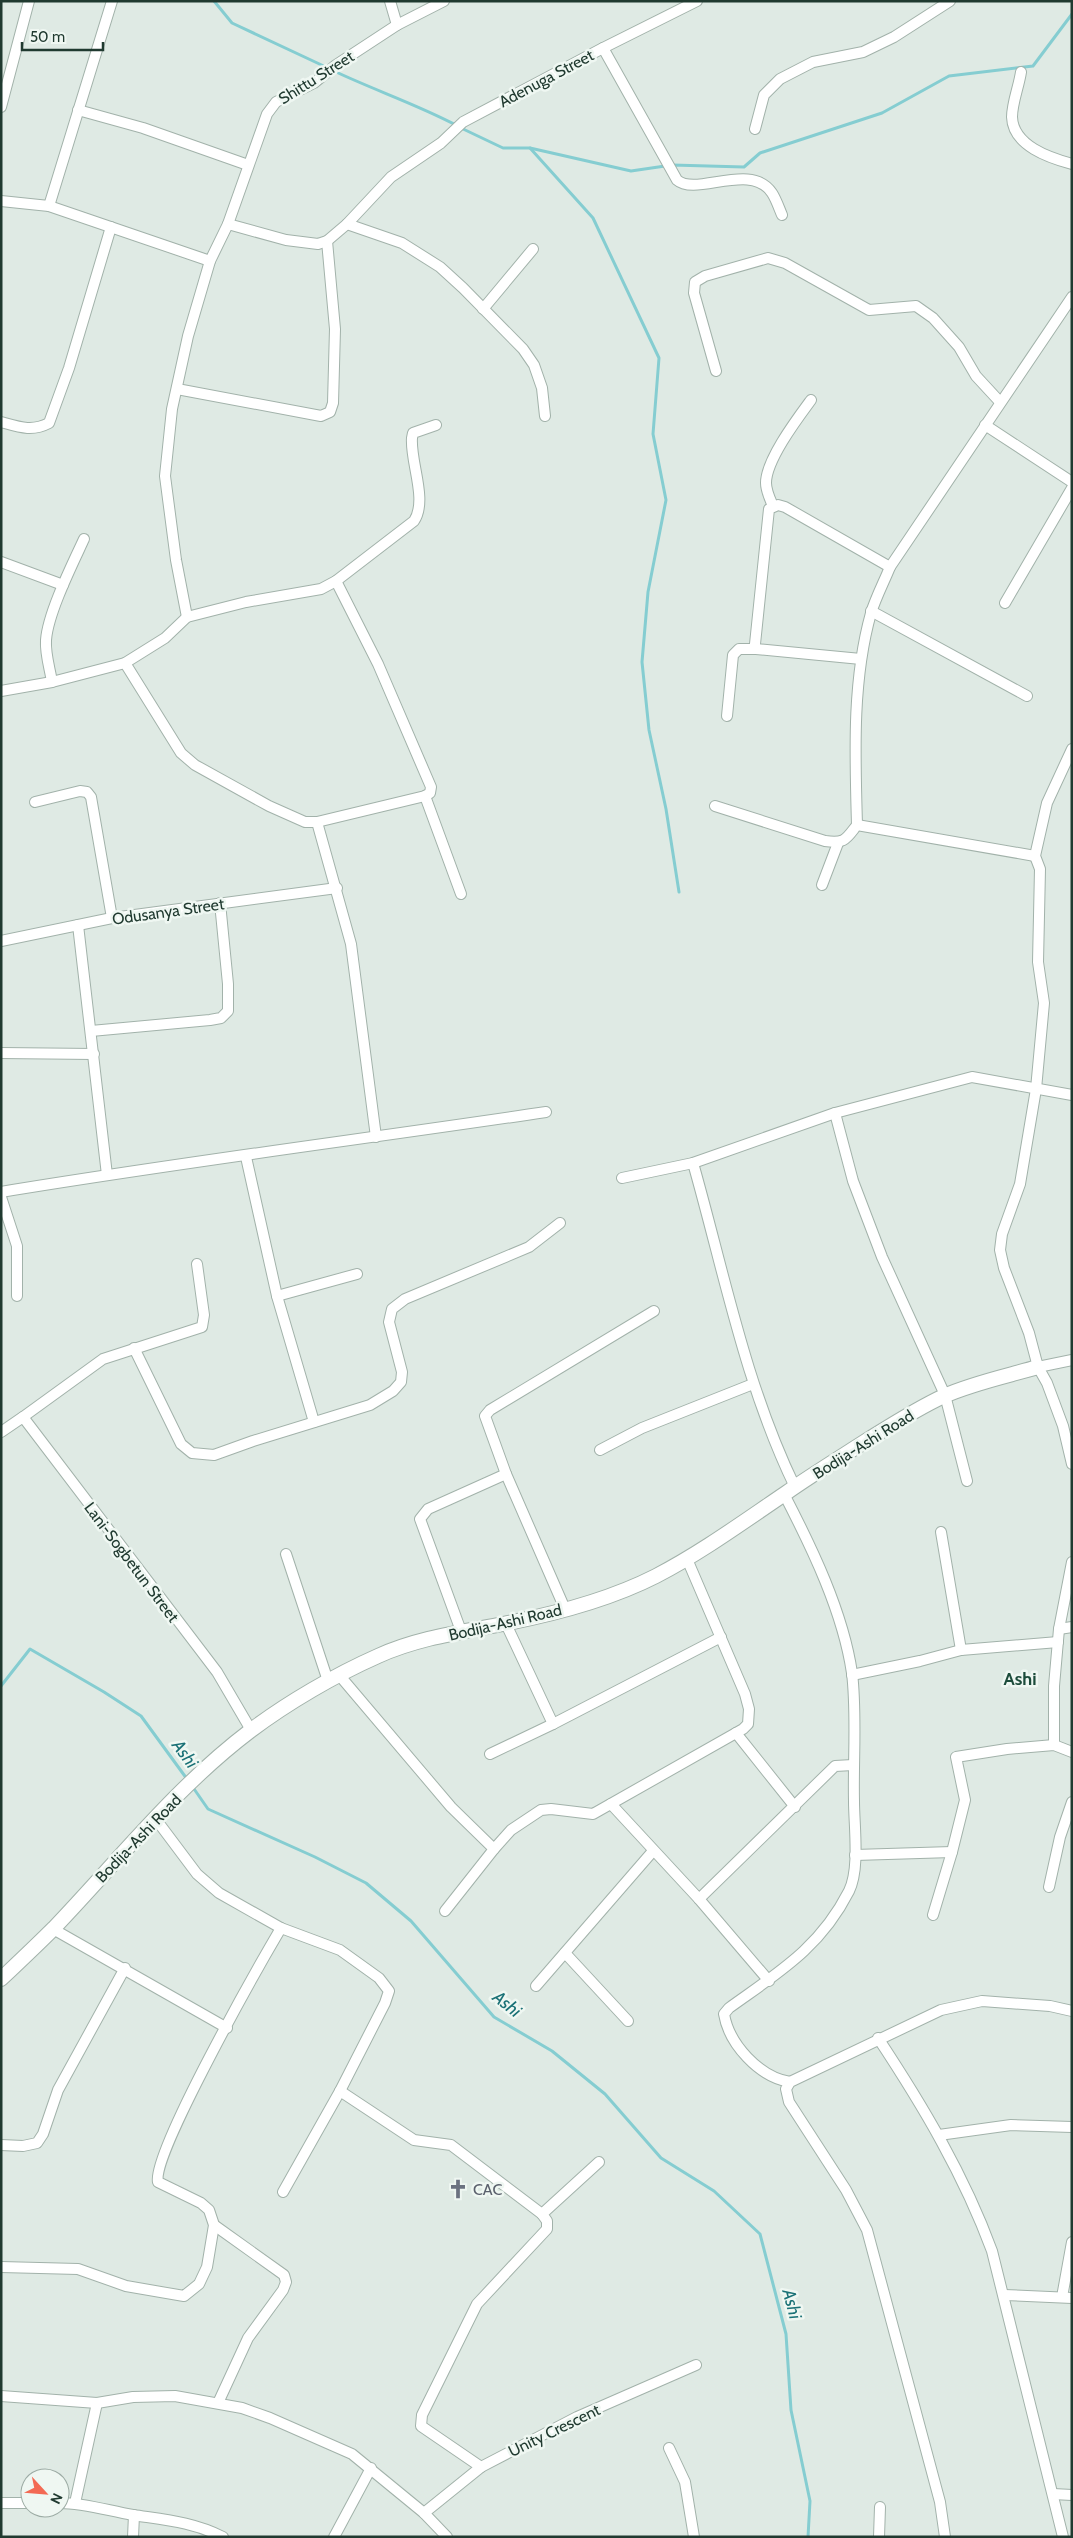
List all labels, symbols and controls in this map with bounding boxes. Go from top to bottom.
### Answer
scale bar [22,20,104,52]
text: 50 m [30,28,65,46]
street label: Adenuga Street [496,45,597,111]
street label: Shittu Street [275,46,358,108]
street label: Odusanya Street [111,894,226,929]
street label: Bodija-Ashi Road [809,1406,917,1483]
street label: Lani-Sogbetun Street [80,1499,183,1626]
street label: Bodija-Ashi Road [447,1600,563,1645]
district label: Ashi [1003,1668,1037,1690]
water label: Ashi [167,1735,203,1774]
street label: Bodija-Ashi Road [91,1790,185,1886]
water label: Ashi [488,1985,527,2023]
church icon: CAC [447,2178,469,2200]
place label: CAC [473,2180,503,2199]
water label: Ashi [777,2286,807,2323]
street label: Unity Crescent [505,2400,604,2461]
north arrow [20,2468,70,2518]
text: N [46,2490,67,2507]

